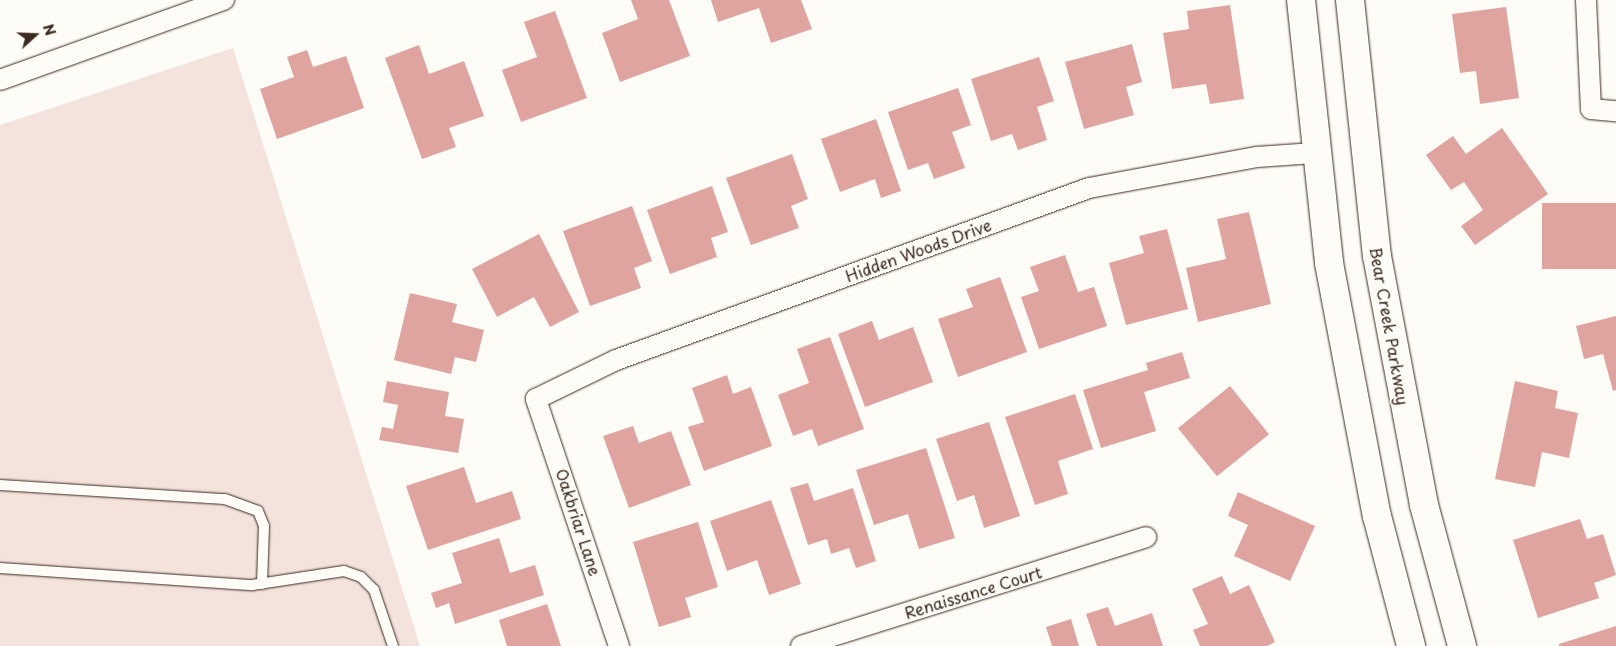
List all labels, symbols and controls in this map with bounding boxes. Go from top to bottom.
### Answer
north arrow [10,10,60,60]
text: N [38,21,61,39]
street label: Hidden Woods Drive [842,215,994,285]
street label: Bear Creek Parkway [1366,245,1414,407]
street label: Oakbriar Lane [553,466,605,578]
street label: Renaissance Court [902,562,1044,622]

